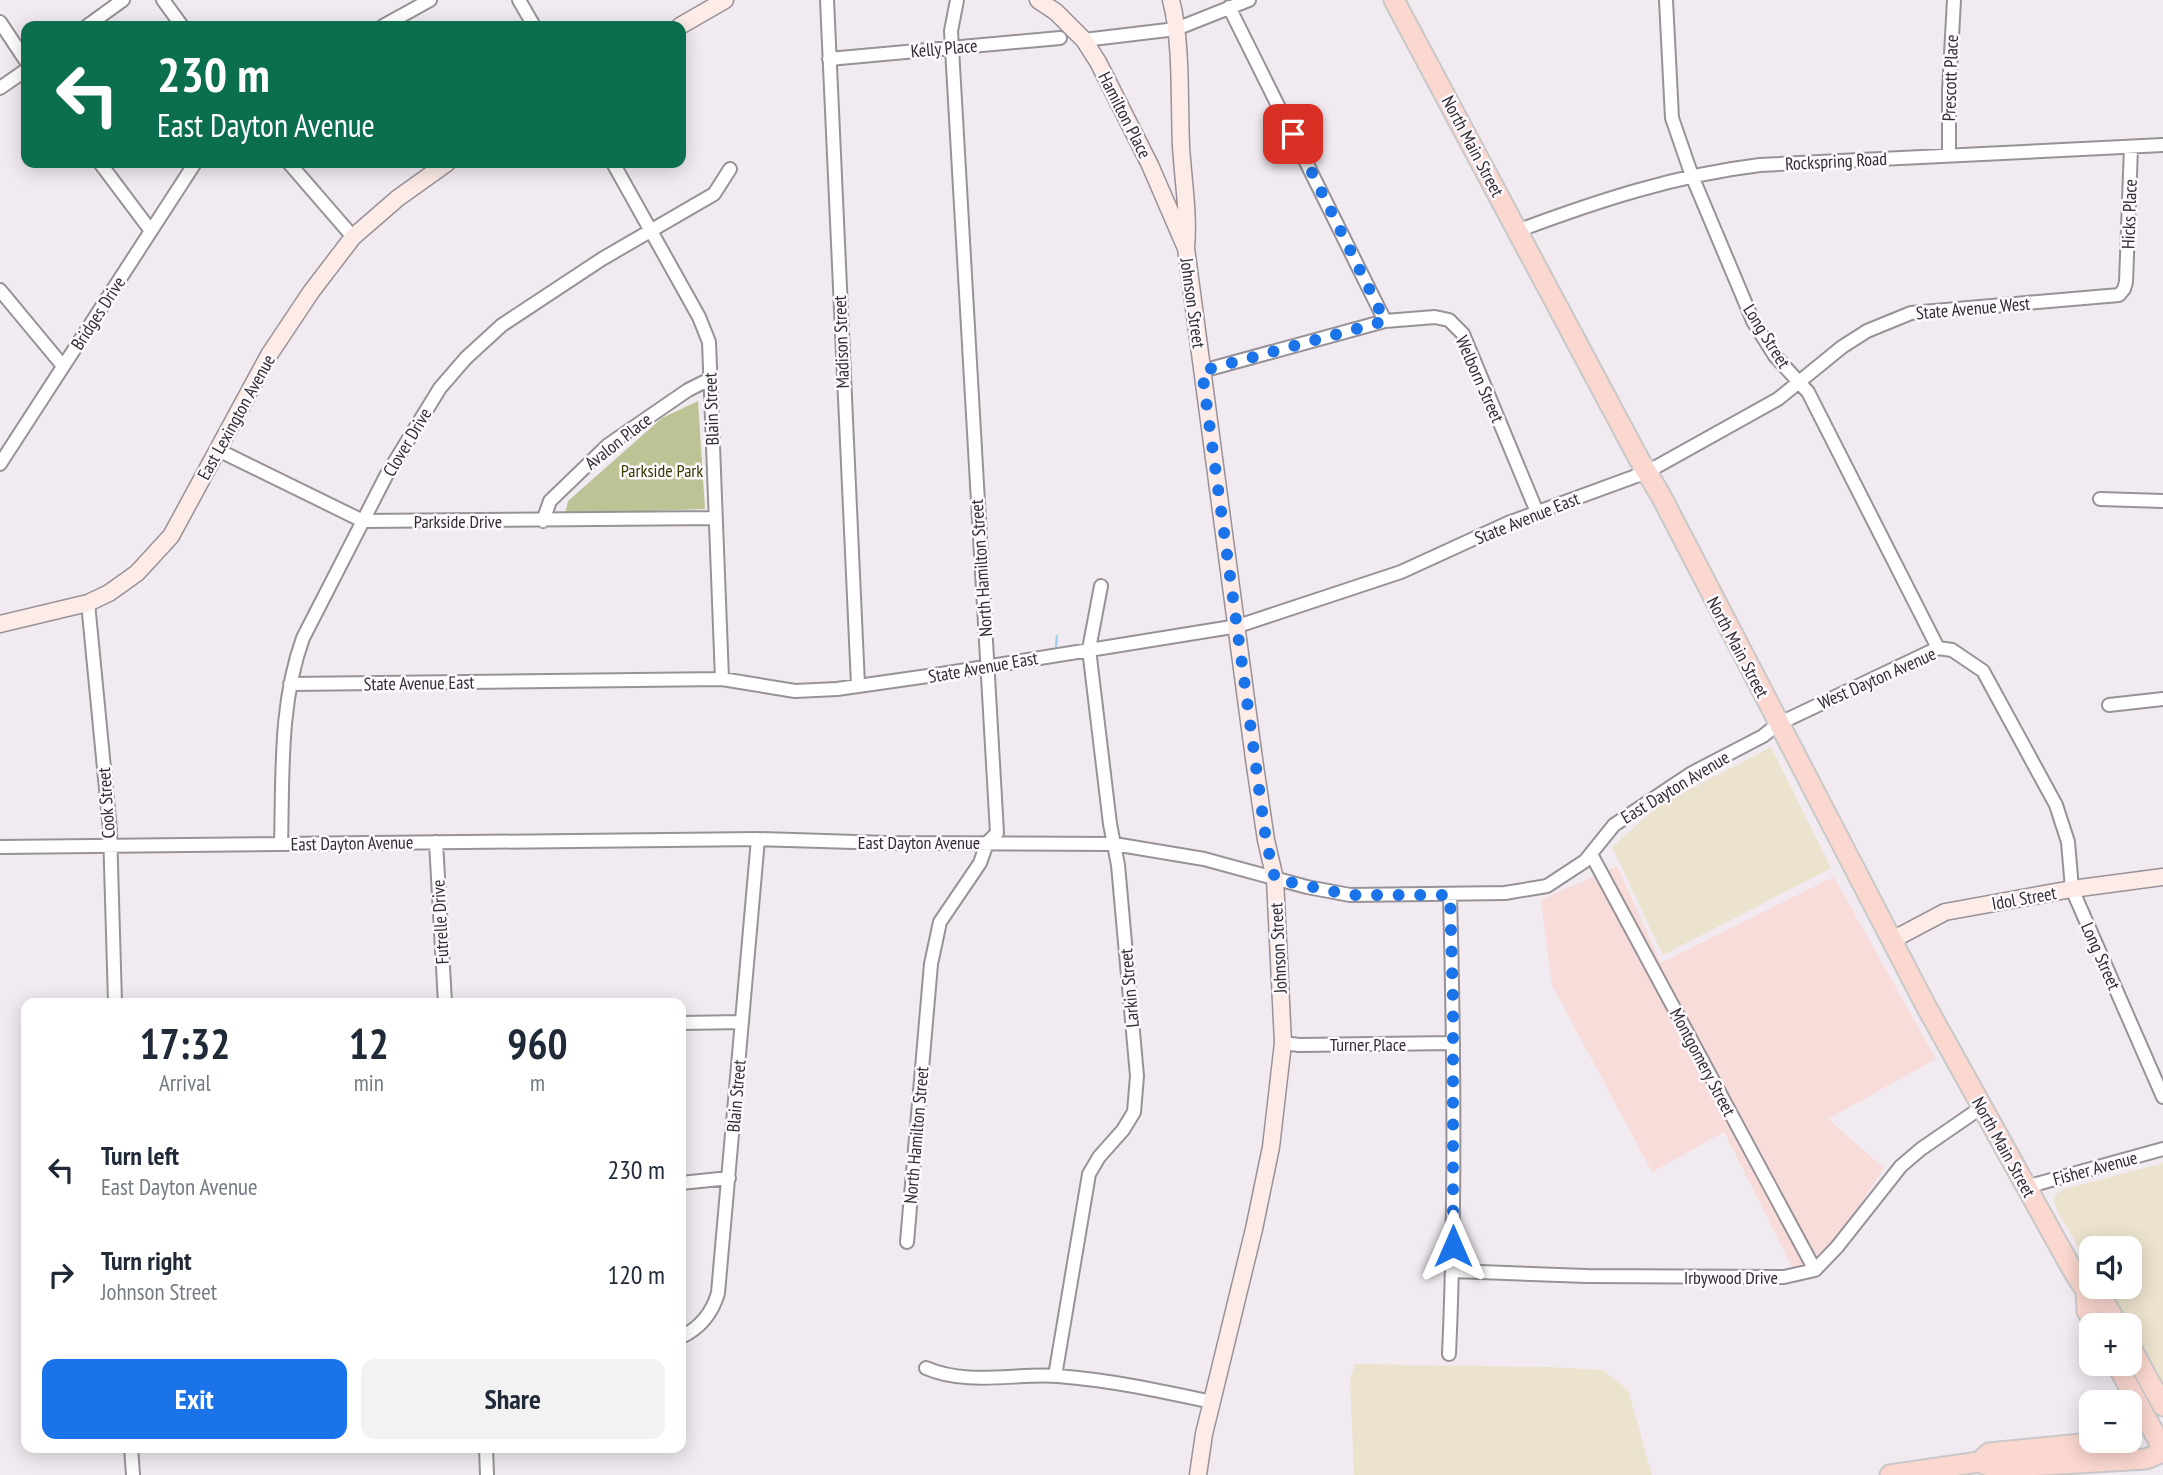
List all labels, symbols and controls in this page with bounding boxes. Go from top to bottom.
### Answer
street label: Kelly Place [910,34,978,62]
street label: Prescott Place [1937,34,1963,122]
text: 230 m [157,42,270,106]
icon: left [42,49,133,140]
street label: Hamilton Place [1093,68,1157,162]
street label: North Main Street [1437,92,1509,200]
text: East Dayton Avenue [157,104,375,146]
pin [1263,104,1323,164]
icon: arrive [1274,115,1312,153]
street label: Rockspring Road [1784,147,1888,175]
street label: Hicks Place [2116,179,2142,249]
street label: Johnson Street [1175,255,1211,350]
street label: Bridges Drive [66,272,130,354]
street label: State Avenue West [1915,292,2031,324]
street label: Madison Street [828,295,854,389]
street label: Long Street [1738,300,1796,372]
street label: Welborn Street [1451,332,1509,426]
street label: East Lexington Avenue [192,350,280,484]
street label: Blain Street [698,372,724,446]
street label: Clover Drive [378,404,436,480]
street label: Avalon Place [580,408,656,474]
park label: Parkside Park [621,459,703,482]
street label: State Avenue East [1471,487,1583,549]
street label: North Hamilton Street [965,498,997,638]
street label: Parkside Drive [414,510,502,533]
street label: North Main Street [1702,593,1774,701]
street label: West Dayton Avenue [1815,642,1939,714]
street label: State Avenue East [926,646,1040,688]
street label: State Avenue East [363,671,475,695]
street label: East Dayton Avenue [1617,746,1733,828]
street label: Cook Street [92,767,120,839]
street label: East Dayton Avenue [291,830,413,856]
street label: East Dayton Avenue [858,831,980,854]
street label: Futrelle Drive [426,879,454,965]
street label: Idol Street [1990,881,2058,915]
street label: Johnson Street [1264,902,1292,995]
street label: Long Street [2076,919,2126,993]
street label: Larkin Street [1114,947,1144,1028]
street label: Montgomery Street [1665,1004,1741,1120]
text: 17:32 [139,1016,230,1071]
text: 12 [349,1016,389,1071]
text: 960 [507,1016,568,1071]
street label: Turner Place [1330,1033,1406,1056]
street label: Blain Street [721,1059,751,1133]
street label: North Hamilton Street [899,1065,933,1205]
text: Arrival [159,1068,211,1097]
text: min [354,1068,384,1097]
text: m [530,1068,545,1097]
street label: North Main Street [1967,1093,2041,1201]
text: Turn left [101,1139,179,1172]
street label: Fisher Avenue [2050,1146,2140,1190]
icon: left [42,1151,80,1189]
text: 230 m [607,1153,665,1186]
text: East Dayton Avenue [101,1172,258,1201]
position arrow [1416,1209,1490,1283]
map controls [2079,1236,2142,1453]
button: sound [2079,1236,2142,1299]
text: Turn right [101,1244,192,1277]
icon: right [42,1256,80,1294]
text: 120 m [607,1258,665,1291]
street label: Irbywood Drive [1684,1266,1778,1289]
text: Johnson Street [101,1277,217,1306]
button: + [2079,1313,2142,1376]
button: Exit [42,1359,347,1439]
button: Share [361,1359,665,1439]
button: − [2079,1390,2142,1453]

